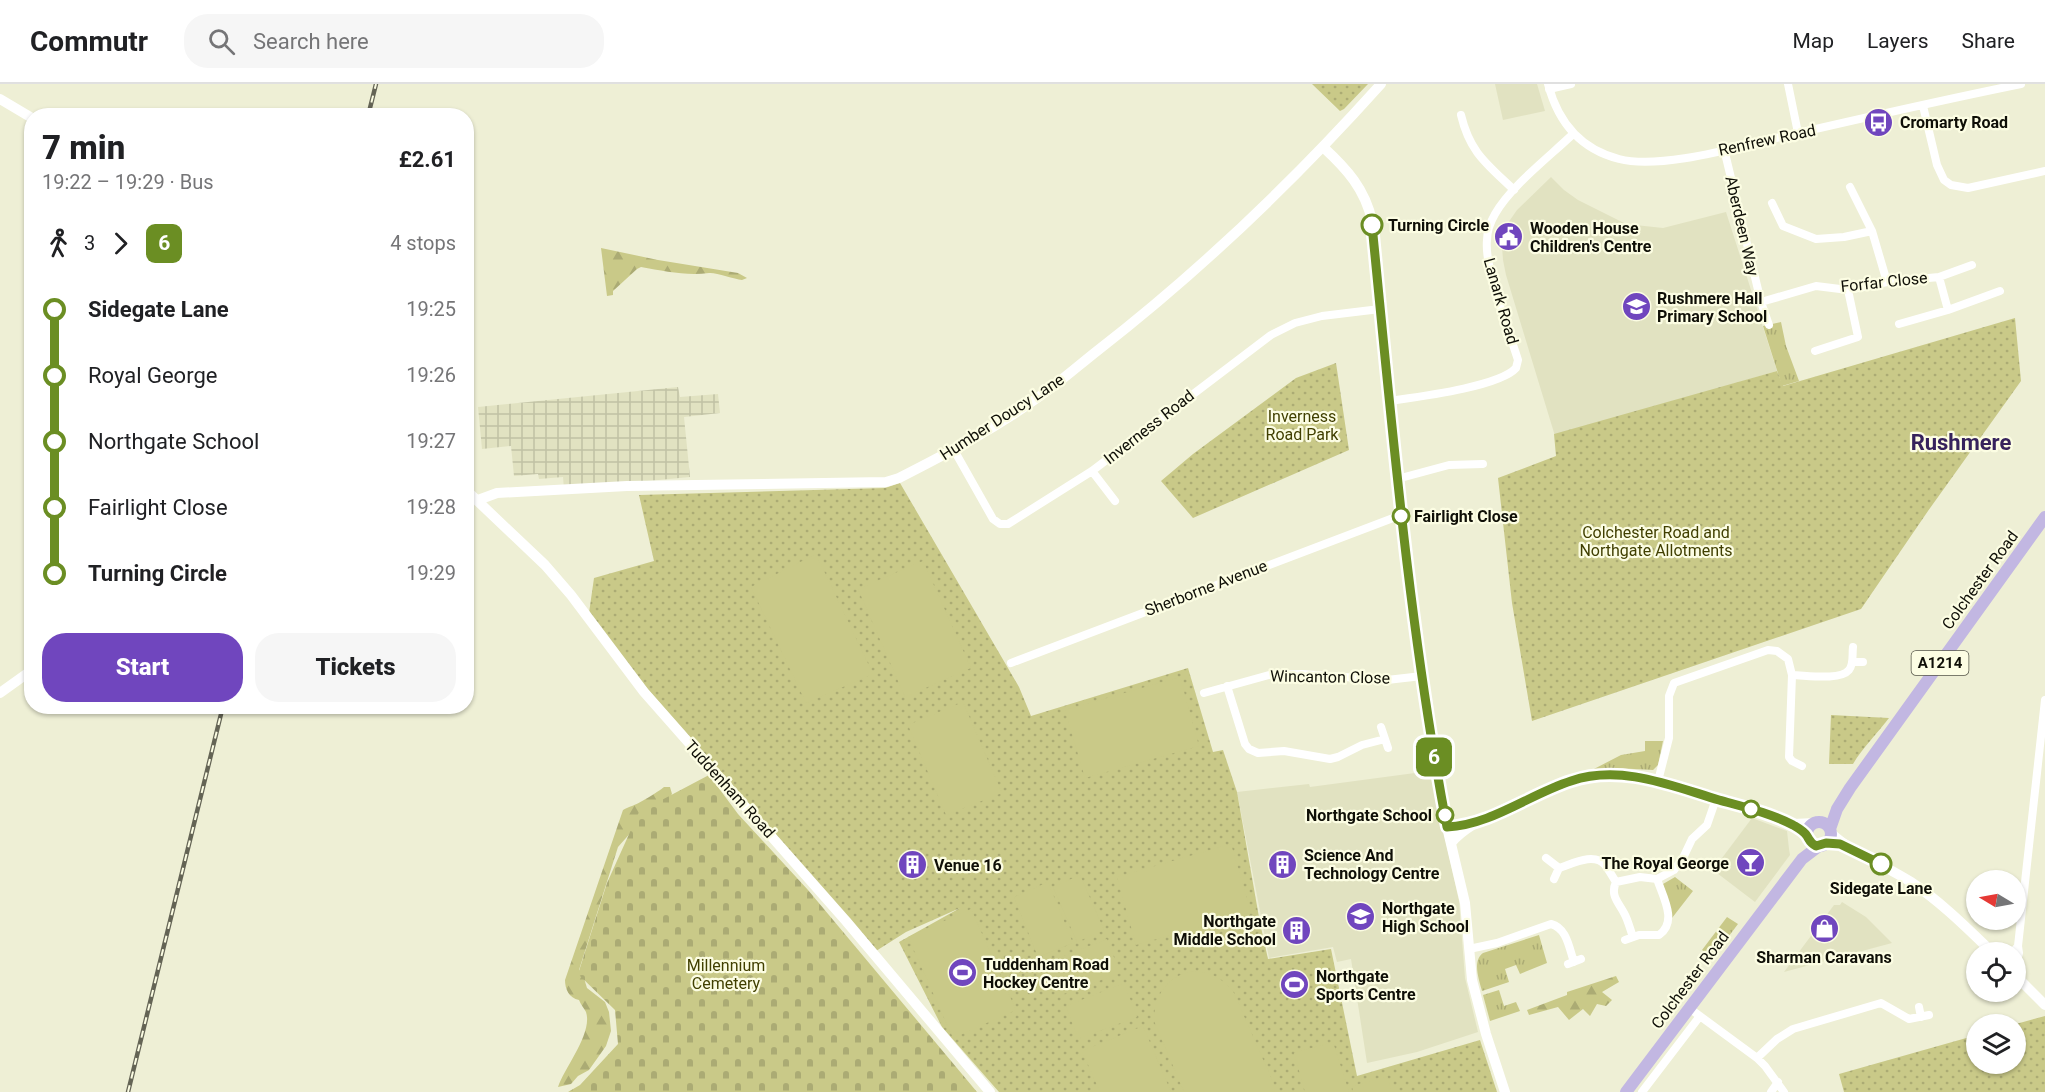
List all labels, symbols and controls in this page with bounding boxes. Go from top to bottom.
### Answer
search box [184,14,604,68]
text: Commutr [30,25,148,58]
icon: search [205,25,238,58]
text: Search here [253,29,369,54]
text: Map [1792,29,1834,53]
text: Layers [1867,29,1928,53]
text: Share [1961,29,2015,53]
bus stop icon: Cromarty Road [1863,106,1895,138]
place label: Cromarty Road [1900,113,2008,132]
street label: Renfrew Road [1717,120,1817,160]
text: 7 min [42,128,125,167]
text: £2.61 [399,147,456,172]
text: 19:22 – 19:29 · Bus [42,170,214,194]
street label: Aberdeen Way [1721,174,1763,278]
marker: Turning Circle [1361,214,1383,236]
place label: Turning Circle [1388,216,1489,235]
place label: Wooden House Children's Centre [1530,219,1652,256]
public building icon: Wooden House Children's Centre [1493,221,1525,253]
icon: walk [42,227,75,260]
icon: forward [104,227,137,260]
text: 3 [84,231,95,255]
text: 6 [158,231,170,255]
text: 4 stops [390,231,456,255]
street label: Lanark Road [1480,256,1522,346]
street label: Forfar Close [1840,268,1928,296]
place label: Rushmere Hall Primary School [1657,289,1767,326]
school or university icon: Rushmere Hall Primary School [1620,291,1652,323]
text: Sidegate Lane [88,297,229,322]
text: 19:25 [406,297,456,321]
text: Royal George [88,363,217,388]
text: 19:26 [406,363,456,387]
street label: Humber Doucy Lane [936,370,1068,464]
street label: Inverness Road [1100,386,1198,468]
park label: Inverness Road Park [1266,407,1339,444]
text: Northgate School [88,429,259,454]
text: 19:27 [406,429,456,453]
district label: Rushmere [1911,430,2011,455]
text: Fairlight Close [88,495,228,520]
text: 19:28 [406,495,456,519]
marker: Fairlight Close [1392,507,1410,525]
place label: Fairlight Close [1414,507,1518,526]
park label: Colchester Road and Northgate Allotments [1579,523,1733,560]
street label: Colchester Road [1938,527,2022,633]
street label: Sherborne Avenue [1142,556,1270,620]
text: Turning Circle [88,561,227,586]
text: 19:29 [406,561,456,585]
button: Start [42,633,243,702]
button: Tickets [255,633,456,702]
road number: A1214 [1912,651,1968,675]
street label: Wincanton Close [1270,666,1390,688]
street label: Tuddenham Road [681,736,779,842]
line badge: 6 [1414,738,1454,776]
text: 6 [1428,745,1440,769]
unlabelled marker [1742,800,1760,818]
place label: Northgate School [1306,806,1432,825]
marker: Northgate School [1436,806,1454,824]
place label: Science And Technology Centre [1304,846,1440,883]
bar icon: The Royal George [1734,847,1766,879]
building icon: Science And Technology Centre [1267,848,1299,880]
building icon: Venue 16 [897,849,929,881]
marker: Sidegate Lane [1870,853,1892,875]
place label: The Royal George [1602,854,1729,873]
place label: Venue 16 [934,856,1002,875]
north arrow [1966,870,2026,930]
map controls [1966,870,2026,1074]
place label: Sidegate Lane [1830,879,1933,898]
place label: Northgate High School [1382,899,1469,936]
school or university icon: Northgate High School [1345,901,1377,933]
place label: Northgate Middle School [1173,912,1276,949]
shop icon: Sharman Caravans [1808,913,1840,945]
building icon: Northgate Middle School [1281,914,1313,946]
street label: Colchester Road [1647,927,1733,1033]
button: locate [1966,942,2026,1002]
place label: Sharman Caravans [1756,948,1892,967]
place label: Tuddenham Road Hockey Centre [983,955,1109,992]
park label: Millennium Cemetery [687,956,765,993]
sports icon: Tuddenham Road Hockey Centre [946,957,978,989]
place label: Northgate Sports Centre [1316,967,1416,1004]
sports icon: Northgate Sports Centre [1279,969,1311,1001]
button: layers [1966,1014,2026,1074]

